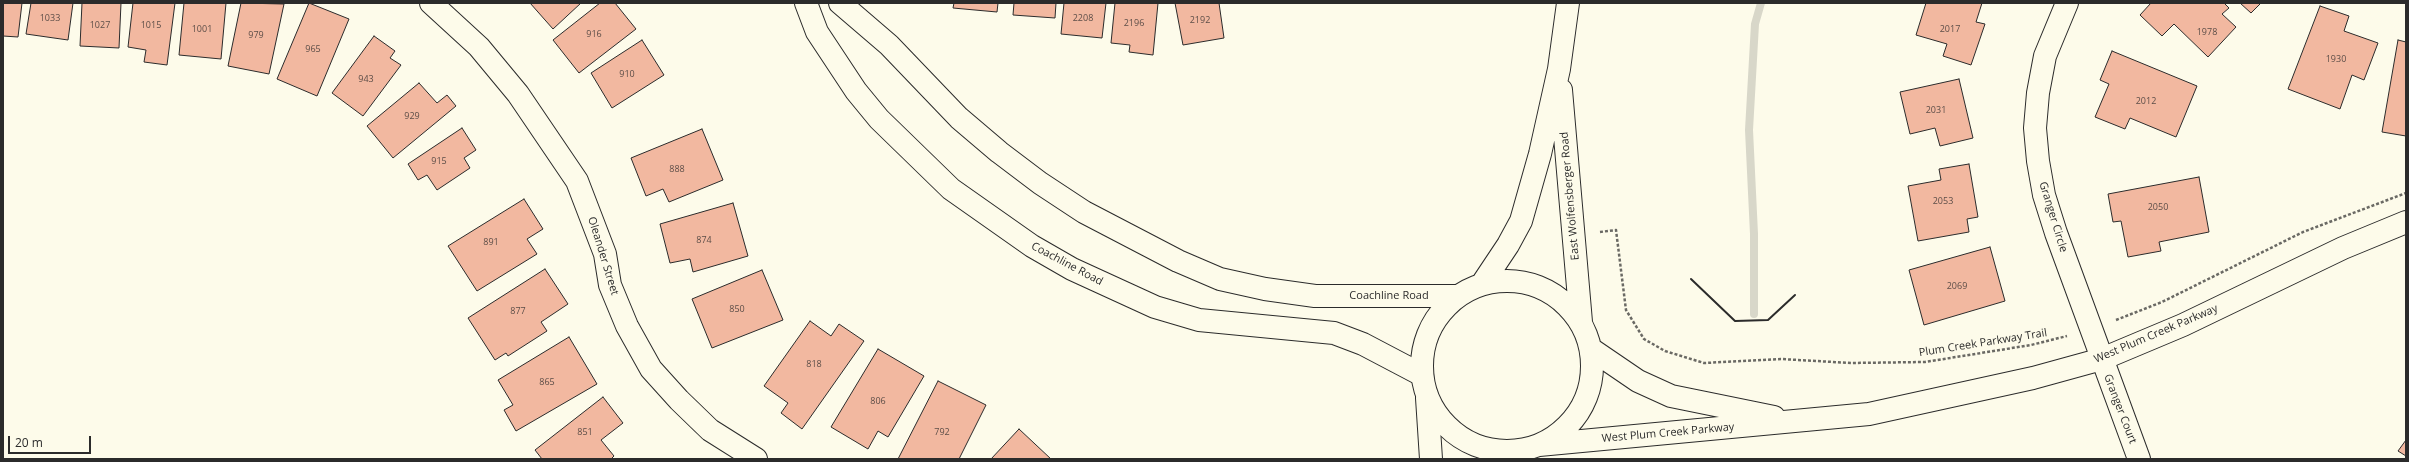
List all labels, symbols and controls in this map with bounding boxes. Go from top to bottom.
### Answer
house number: 1033 [40,13,60,23]
house number: 2208 [1073,13,1093,23]
house number: 2192 [1190,15,1210,25]
house number: 2196 [1124,18,1144,28]
house number: 1027 [90,20,110,30]
house number: 1015 [141,20,161,30]
house number: 1001 [192,24,212,34]
house number: 2017 [1940,24,1960,34]
house number: 1978 [2197,27,2217,37]
house number: 916 [586,29,602,39]
house number: 979 [248,30,264,40]
house number: 965 [305,44,321,54]
house number: 1930 [2326,54,2346,64]
house number: 910 [619,69,635,79]
house number: 943 [358,74,374,84]
house number: 2012 [2136,96,2156,106]
house number: 2031 [1926,105,1946,115]
house number: 929 [404,111,420,121]
street label: East Wolfensberger Road [1558,131,1582,261]
house number: 915 [431,156,447,166]
house number: 888 [669,164,685,174]
street label: Granger Circle [2036,180,2070,254]
house number: 2053 [1933,196,1953,206]
house number: 2050 [2148,202,2168,212]
street label: Oleander Street [585,215,621,297]
house number: 874 [696,235,712,245]
house number: 891 [483,237,499,247]
street label: Coachline Road [1029,240,1105,288]
house number: 2069 [1947,281,1967,291]
street label: Coachline Road [1349,289,1429,303]
street label: West Plum Creek Parkway [2092,302,2220,366]
house number: 850 [729,304,745,314]
house number: 877 [510,306,526,316]
street label: Plum Creek Parkway Trail [1918,326,2048,360]
house number: 818 [806,359,822,369]
street label: Granger Court [2101,372,2139,446]
house number: 865 [539,377,555,387]
house number: 806 [870,396,886,406]
street label: West Plum Creek Parkway [1601,421,1735,445]
house number: 851 [577,427,593,437]
house number: 792 [934,427,950,437]
scale bar [10,428,93,454]
text: 20 m [15,434,43,451]

